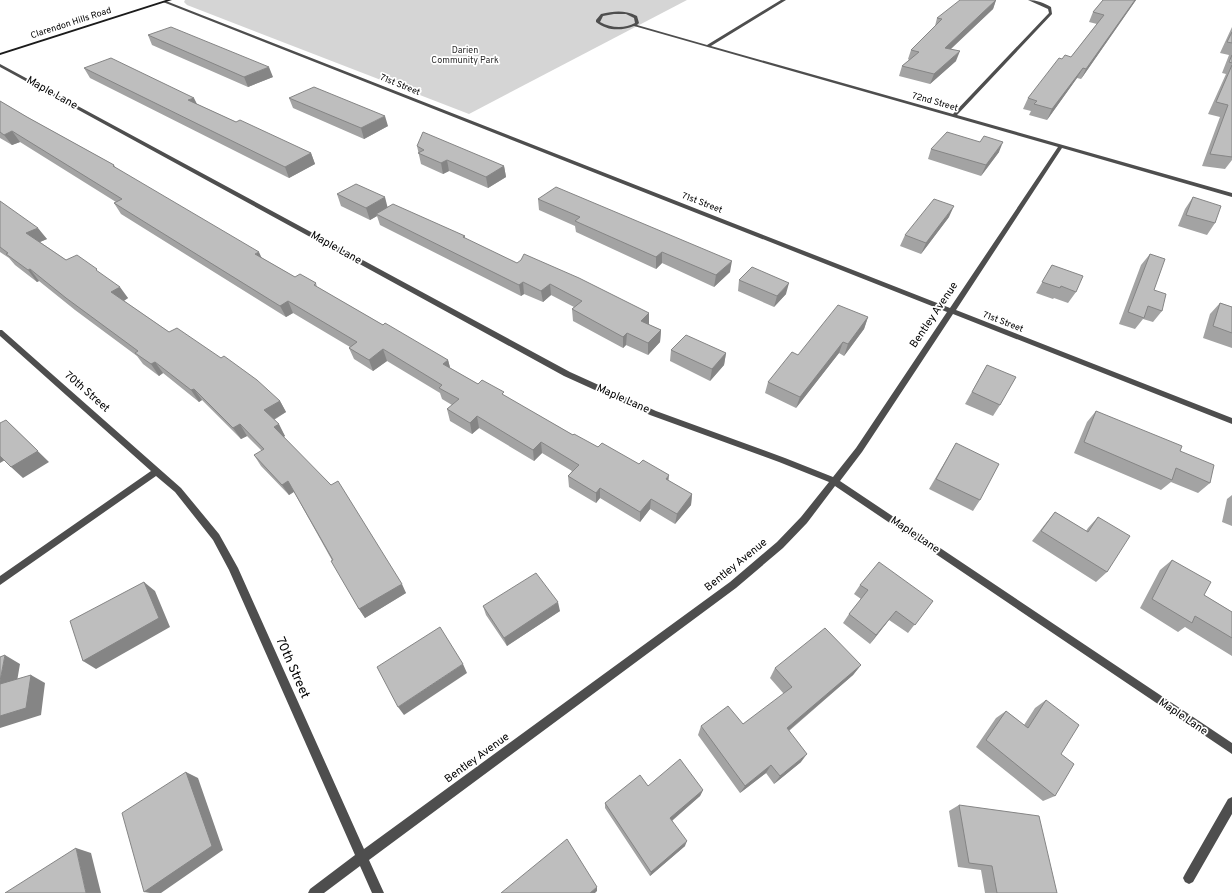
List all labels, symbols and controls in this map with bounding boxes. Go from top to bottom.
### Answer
street label: Clarendon Hills Road [29,5,113,41]
park label: Darien Community Park [431,45,499,66]
street label: 71st Street [378,72,422,98]
street label: Maple Lane [24,73,80,113]
street label: 72nd Street [911,90,959,114]
street label: 71st Street [680,190,724,216]
street label: Maple Lane [308,228,364,268]
street label: Bentley Avenue [907,279,961,351]
street label: 71st Street [981,309,1025,335]
street label: 70th Street [61,369,113,415]
street label: Maple Lane [594,381,652,417]
street label: Maple Lane [888,513,942,557]
street label: Bentley Avenue [702,535,770,595]
street label: 70th Street [271,635,313,701]
street label: Maple Lane [1156,695,1210,739]
street label: Bentley Avenue [442,730,512,786]

